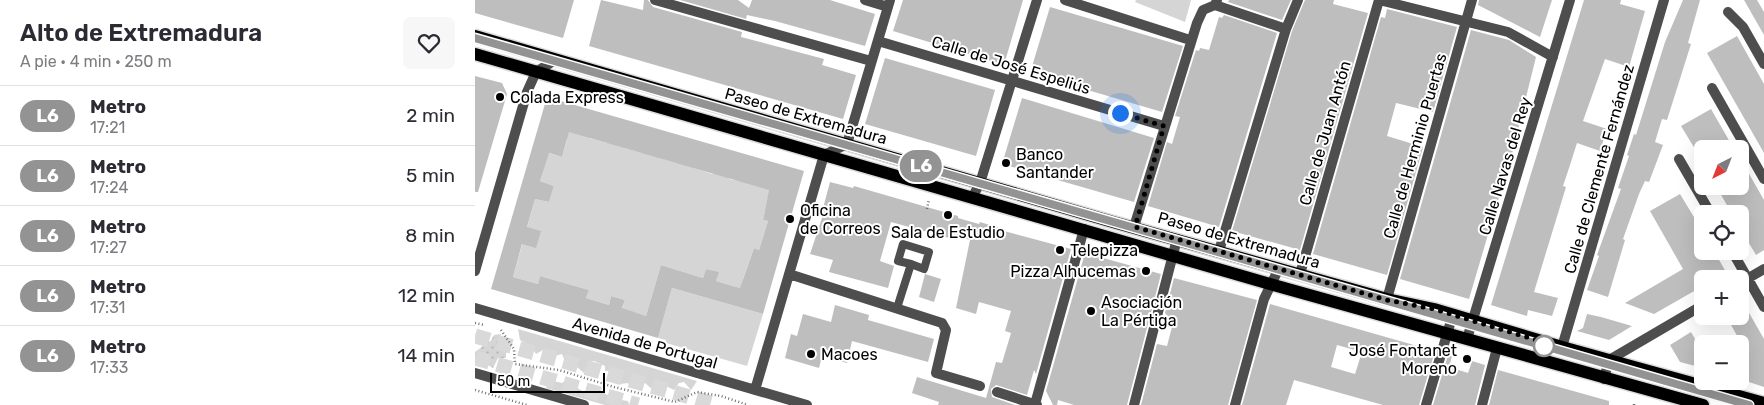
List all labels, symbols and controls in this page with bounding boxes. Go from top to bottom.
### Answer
button: heart [403,17,455,69]
text: Alto de Extremadura [20,19,262,47]
street label: Calle de José Espeliús [929,32,1093,98]
street label: Calle de Herminio Puertas [1379,51,1451,241]
text: A pie · 4 min · 250 m [20,52,172,71]
street label: Calle de Juan Antón [1295,58,1355,208]
street label: Calle de Clemente Fernández [1560,62,1638,276]
street label: Paseo de Extremadura [723,84,889,148]
place label: Colada Express [510,88,624,107]
marker: Colada Express [494,91,506,103]
street label: Calle Navas del Rey [1475,94,1535,237]
text: Metro [90,95,146,118]
your location [1108,101,1133,126]
text: 2 min [406,104,455,127]
text: L6 [36,105,59,127]
text: 17:21 [90,118,125,137]
north arrow [1694,140,1749,195]
map controls [1694,140,1749,390]
place label: Banco Santander [1016,145,1094,182]
line badge: L6 [899,150,943,182]
text: Metro [90,155,146,178]
text: L6 [910,155,932,177]
marker: Banco Santander [1000,157,1012,169]
text: 5 min [406,164,455,187]
text: L6 [36,165,59,187]
text: 17:24 [90,178,128,197]
place label: Oficina de Correos [800,201,881,238]
button: locate [1694,205,1749,260]
street label: Paseo de Extremadura [1156,208,1322,272]
marker: Sala de Estudio [942,209,954,221]
marker: Oficina de Correos [784,213,796,225]
text: Metro [90,215,146,238]
place label: Sala de Estudio [891,223,1005,242]
text: 8 min [405,224,455,247]
text: L6 [36,225,59,247]
text: 17:27 [90,238,127,257]
place label: Telepizza [1070,241,1138,260]
marker: Telepizza [1054,244,1066,256]
place label: Pizza Alhucemas [1010,262,1136,281]
marker: Pizza Alhucemas [1140,265,1152,277]
button: + [1694,270,1749,325]
text: Metro [90,275,146,298]
text: 12 min [398,284,455,307]
text: L6 [36,285,59,307]
place label: Asociación La Pértiga [1101,293,1182,330]
text: 17:31 [90,298,125,317]
marker: Asociación La Pértiga [1085,305,1097,317]
street label: Avenida de Portugal [570,313,720,373]
text: Metro [90,335,146,358]
unlabelled marker [1533,335,1555,357]
button: − [1694,335,1749,390]
place label: José Fontanet Moreno [1349,341,1457,378]
text: 14 min [397,344,455,367]
text: L6 [36,345,59,367]
place label: Macoes [821,345,878,364]
marker: Macoes [805,348,817,360]
marker: José Fontanet Moreno [1461,353,1473,365]
text: 17:33 [90,358,128,377]
scale bar [490,370,605,393]
text: 50 m [497,373,530,390]

